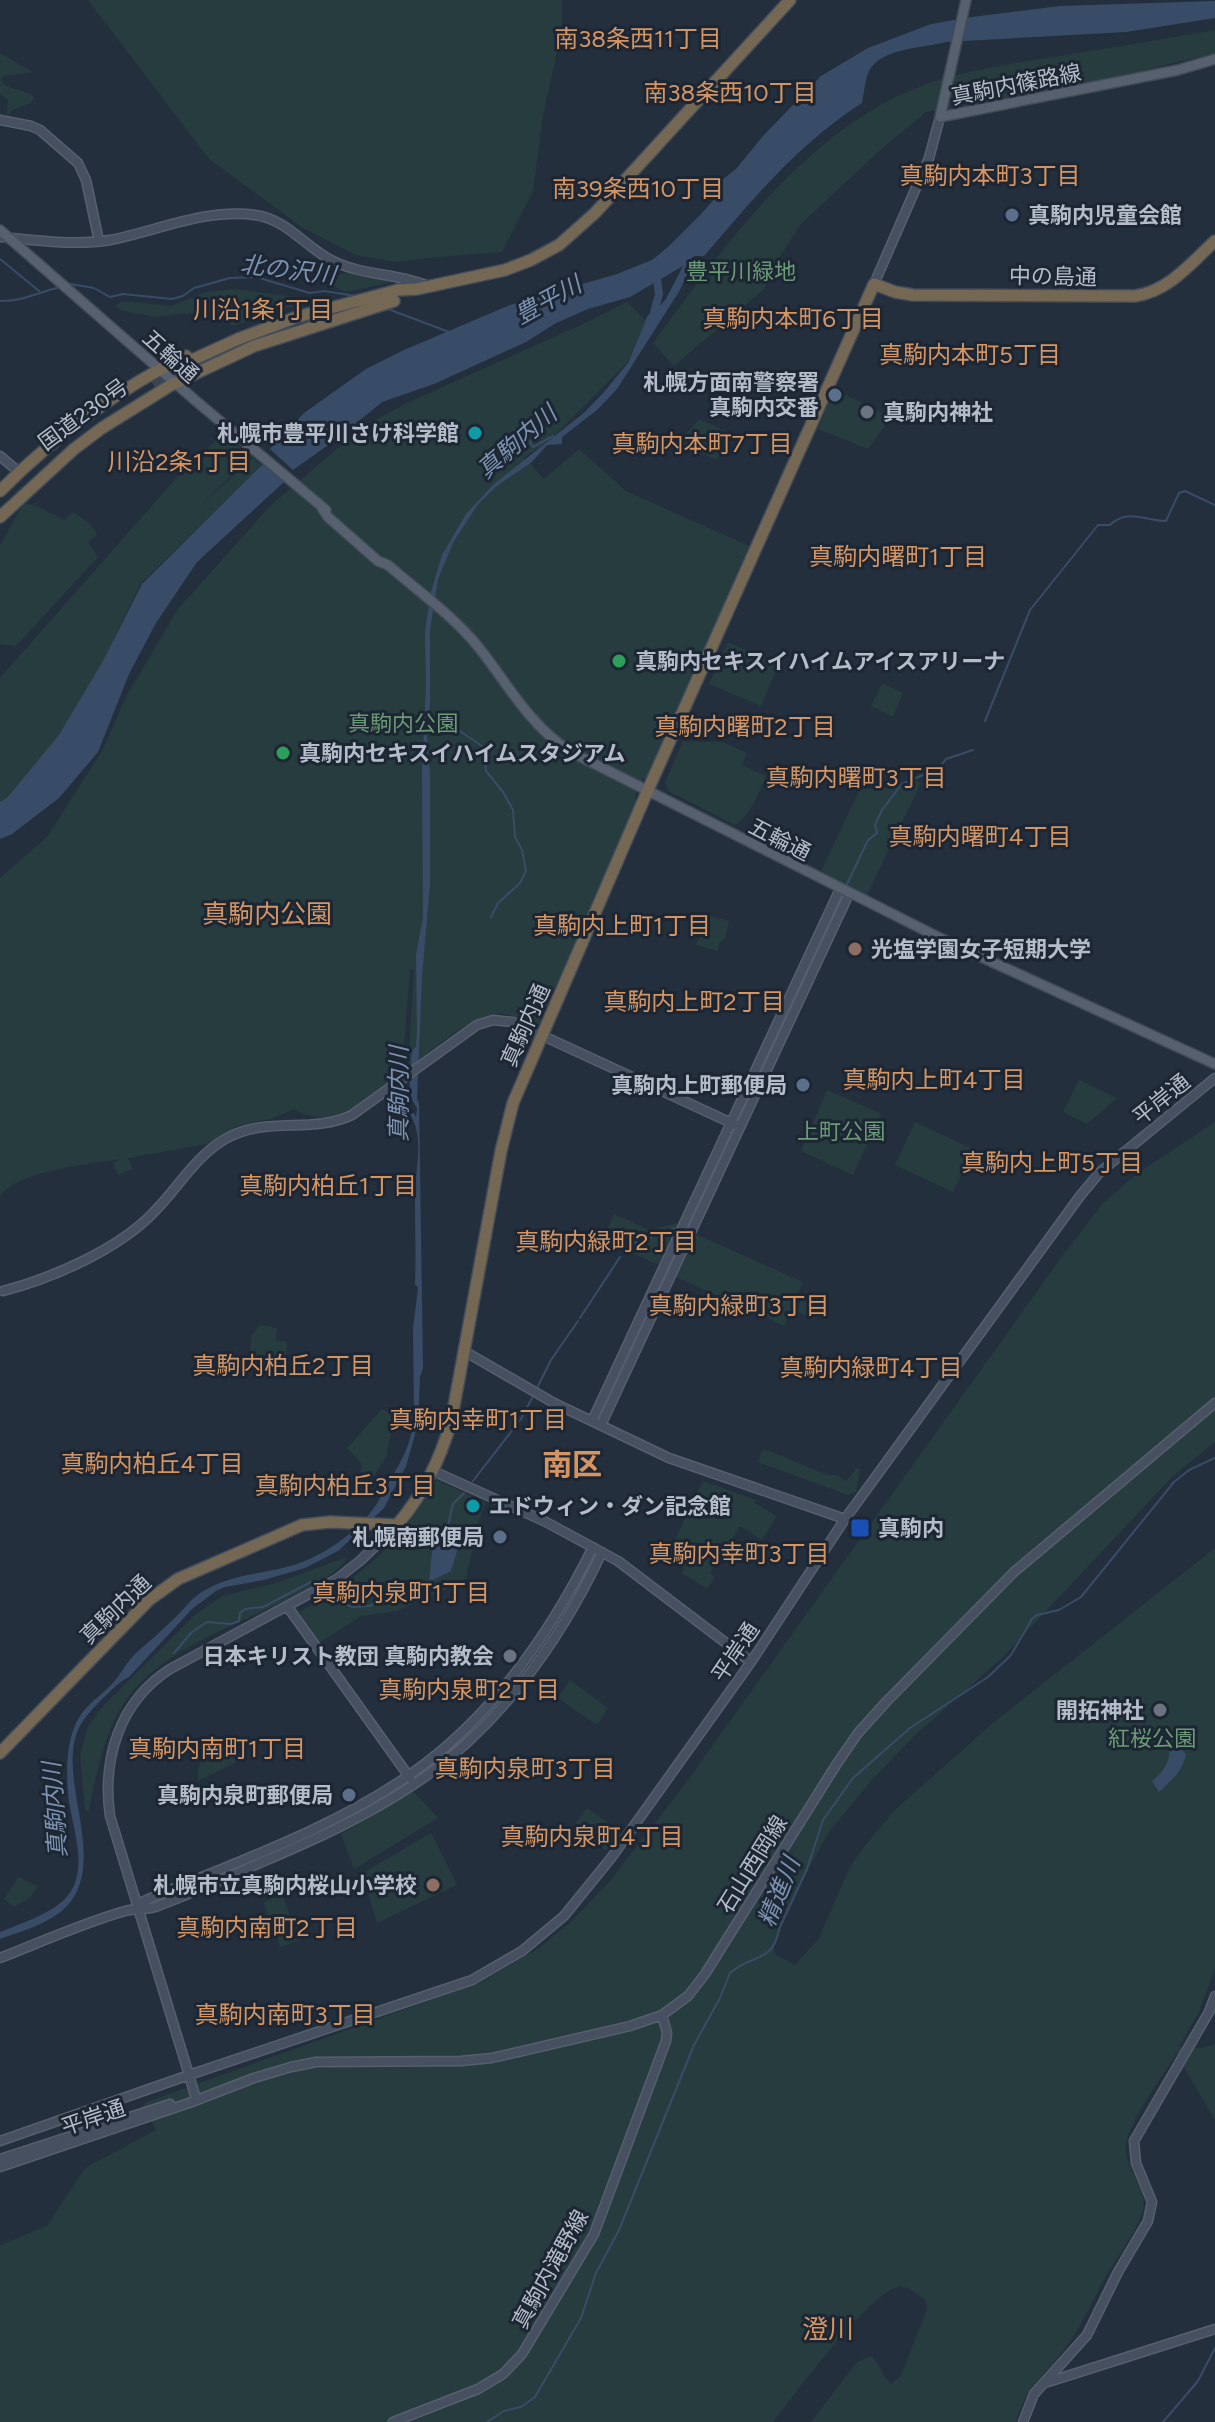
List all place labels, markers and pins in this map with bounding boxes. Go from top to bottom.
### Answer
place label: 真駒内児童会館 [1028,202,1182,229]
marker: 真駒内児童会館 [1003,206,1021,224]
place label: 札幌方面南警察署 真駒内交番 [643,369,819,421]
marker: 札幌方面南警察署 真駒内交番 [826,386,844,404]
place label: 真駒内神社 [883,399,993,426]
marker: 真駒内神社 [858,403,876,421]
place label: 札幌市豊平川さけ科学館 [217,420,459,447]
marker: 札幌市豊平川さけ科学館 [466,424,484,442]
place label: 真駒内セキスイハイムアイスアリーナ [635,648,1005,675]
marker: 真駒内セキスイハイムアイスアリーナ [610,652,628,670]
place label: 真駒内セキスイハイムスタジアム [299,740,625,767]
marker: 真駒内セキスイハイムスタジアム [274,744,292,762]
place label: 光塩学園女子短期大学 [871,936,1091,963]
marker: 光塩学園女子短期大学 [846,940,864,958]
place label: 真駒内上町郵便局 [611,1072,787,1099]
marker: 真駒内上町郵便局 [794,1076,812,1094]
place label: エドウィン・ダン記念館 [489,1493,731,1520]
marker: エドウィン・ダン記念館 [464,1497,482,1515]
place label: 真駒内 [878,1515,944,1542]
marker: 真駒内 [849,1517,871,1539]
place label: 札幌南郵便局 [352,1524,484,1551]
marker: 札幌南郵便局 [491,1528,509,1546]
place label: 日本キリスト教団 真駒内教会 [203,1643,494,1670]
marker: 日本キリスト教団 真駒内教会 [501,1647,519,1665]
place label: 開拓神社 [1056,1697,1144,1724]
marker: 開拓神社 [1151,1701,1169,1719]
place label: 真駒内泉町郵便局 [157,1782,333,1809]
marker: 真駒内泉町郵便局 [340,1786,358,1804]
place label: 札幌市立真駒内桜山小学校 [153,1872,417,1899]
marker: 札幌市立真駒内桜山小学校 [424,1876,442,1894]

